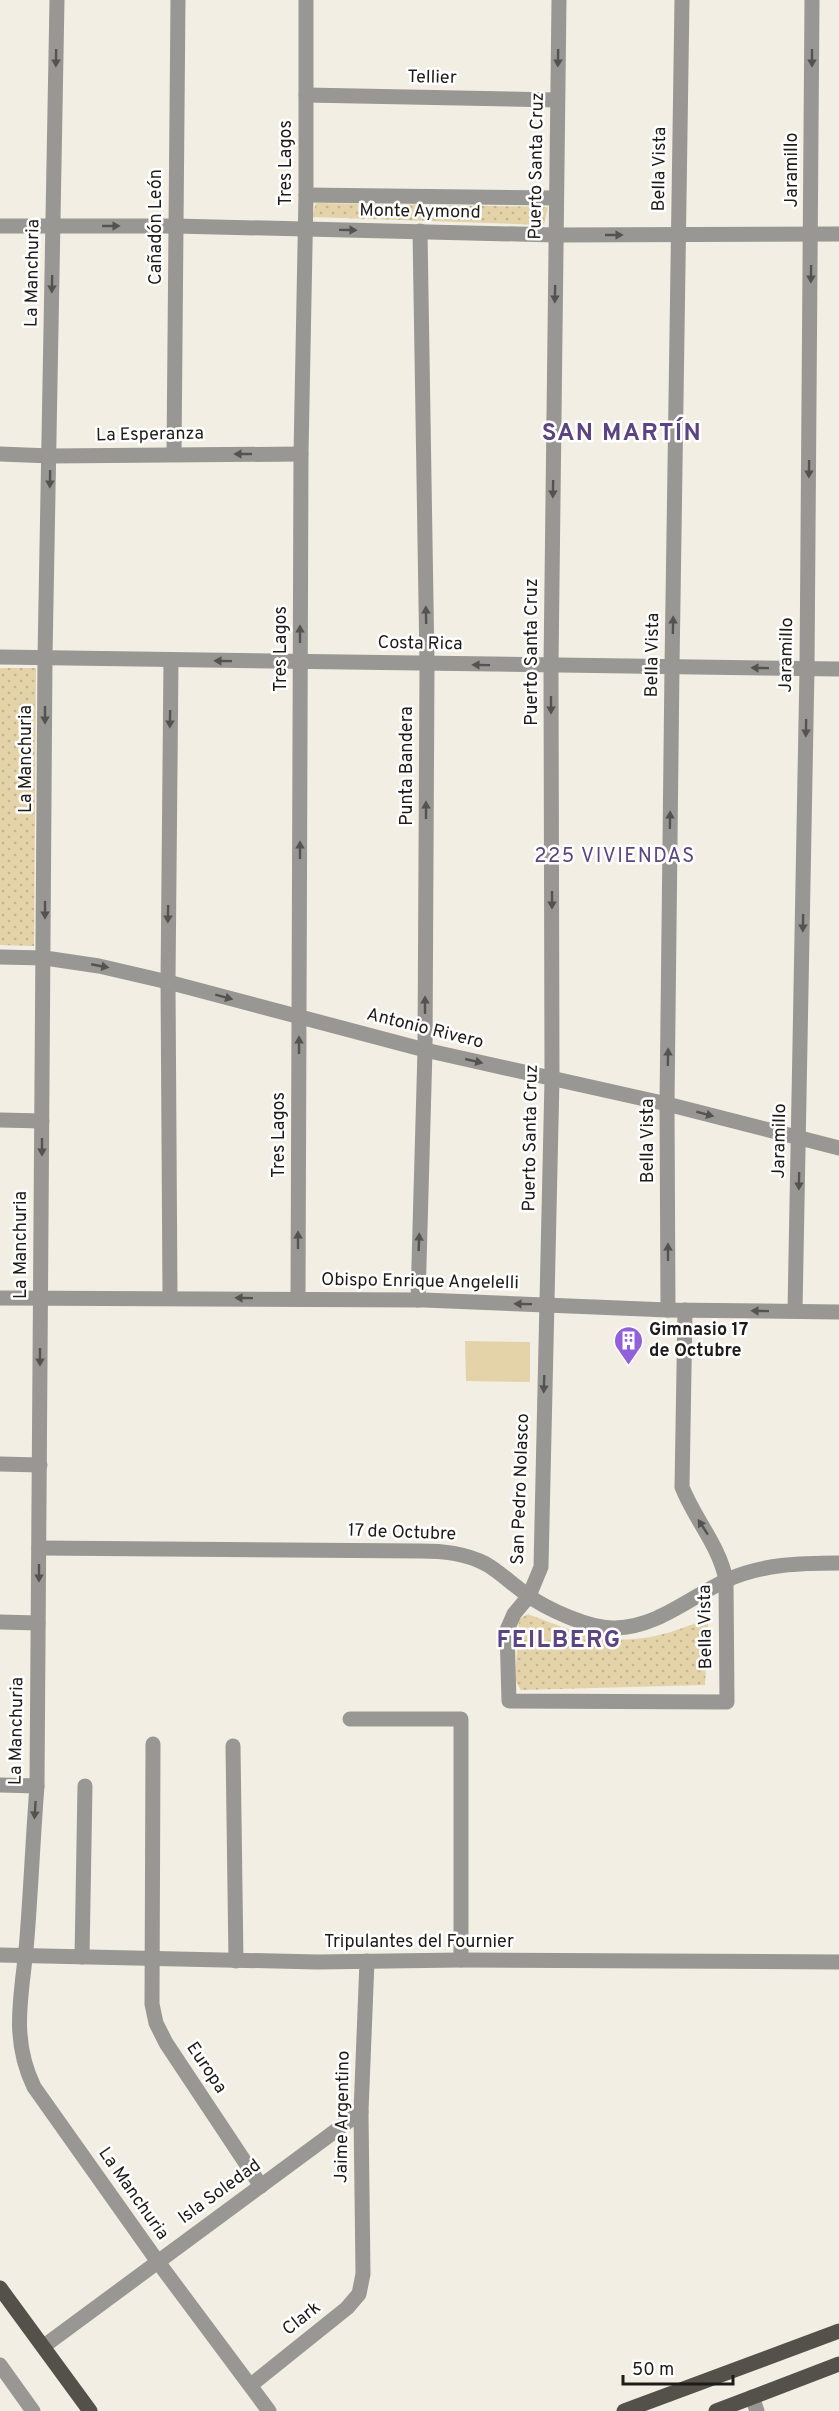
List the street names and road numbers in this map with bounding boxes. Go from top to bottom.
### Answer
street label: Tellier [407,66,457,90]
street label: Puerto Santa Cruz [524,92,550,240]
street label: Tres Lagos [275,120,298,206]
street label: Bella Vista [648,126,672,212]
street label: Jaramillo [781,132,804,208]
street label: Cañadón León [145,169,168,285]
street label: Monte Aymond [359,199,481,225]
street label: La Manchuria [21,219,45,327]
street label: La Esperanza [96,423,204,447]
street label: Puerto Santa Cruz [521,578,544,726]
street label: Tres Lagos [270,606,293,692]
street label: Bella Vista [641,612,665,698]
street label: Jaramillo [775,617,799,693]
street label: Costa Rica [377,632,463,656]
street label: La Manchuria [15,705,38,813]
street label: Punta Bandera [396,706,419,826]
street label: Antonio Rivero [364,1003,486,1055]
street label: Puerto Santa Cruz [518,1064,544,1212]
street label: Tres Lagos [268,1092,291,1178]
street label: Bella Vista [637,1099,660,1183]
street label: Jaramillo [768,1103,792,1179]
street label: La Manchuria [10,1191,33,1299]
street label: Obispo Enrique Angelelli [321,1269,519,1295]
street label: San Pedro Nolasco [507,1413,535,1565]
street label: 17 de Octubre [348,1520,456,1546]
street label: Bella Vista [694,1584,718,1670]
street label: La Manchuria [5,1677,29,1785]
street label: Tripulantes del Fournier [324,1931,514,1954]
street label: Europa [180,2038,232,2098]
street label: Jaime Argentino [330,2051,356,2183]
street label: La Manchuria [93,2143,173,2245]
street label: Isla Soledad [174,2154,266,2230]
street label: Clark [278,2297,326,2341]

